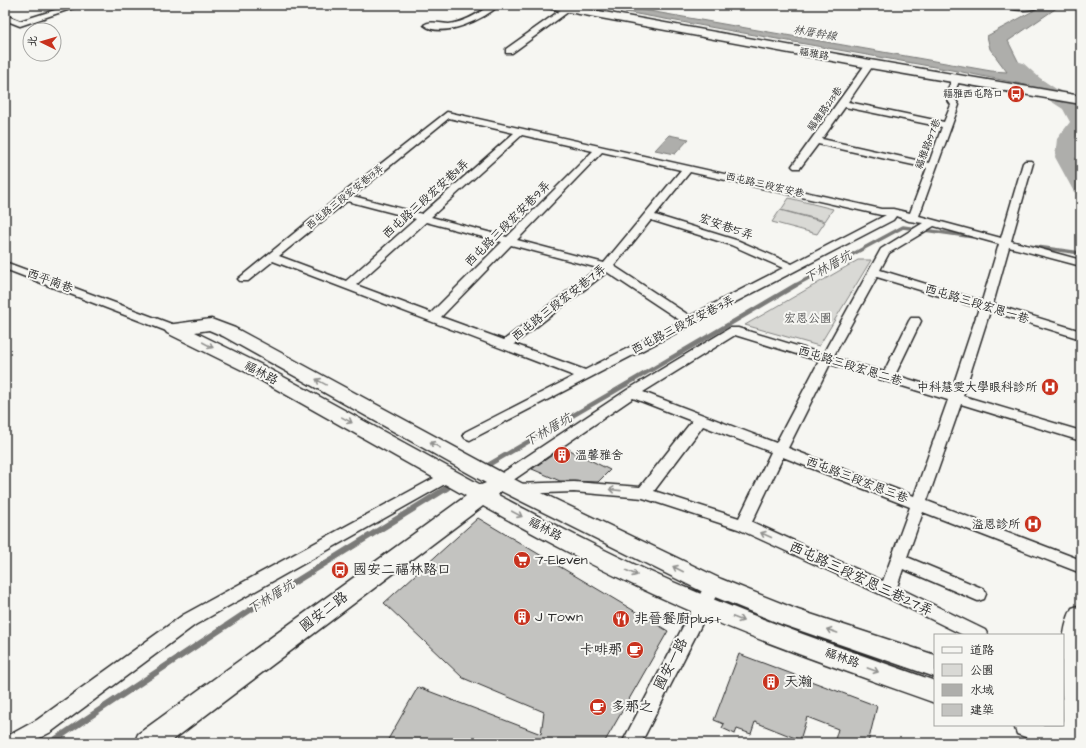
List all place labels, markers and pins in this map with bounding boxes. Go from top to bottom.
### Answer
bus stop icon: 福雅西屯路口 [1006,84,1026,104]
place label: 福雅西屯路口 [943,87,1003,101]
hospital icon: 中科慧雯大學眼科診所 [1040,377,1060,397]
place label: 中科慧雯大學眼科診所 [917,379,1038,396]
building icon: 溫馨雅舍 [552,445,572,465]
place label: 溫馨雅舍 [575,447,623,464]
hospital icon: 溢恩診所 [1023,514,1043,534]
place label: 溢恩診所 [972,516,1021,533]
supermarket icon: 7-Eleven [512,550,532,570]
place label: 7-Eleven [535,550,588,570]
bus stop icon: 國安二福林路口 [330,560,350,580]
place label: 國安二福林路口 [353,560,451,580]
building icon: J Town [512,607,532,627]
place label: J Town [535,607,583,627]
restaurant icon: 非晉餐廚plus+ [611,609,631,629]
place label: 非晉餐廚plus+ [634,609,722,629]
place label: 卡啡那 [580,640,622,660]
cafe icon: 卡啡那 [625,640,645,660]
building icon: 天瀚 [761,672,781,692]
place label: 天瀚 [784,672,812,692]
cafe icon: 多那之 [588,697,608,717]
place label: 多那之 [611,697,653,717]

